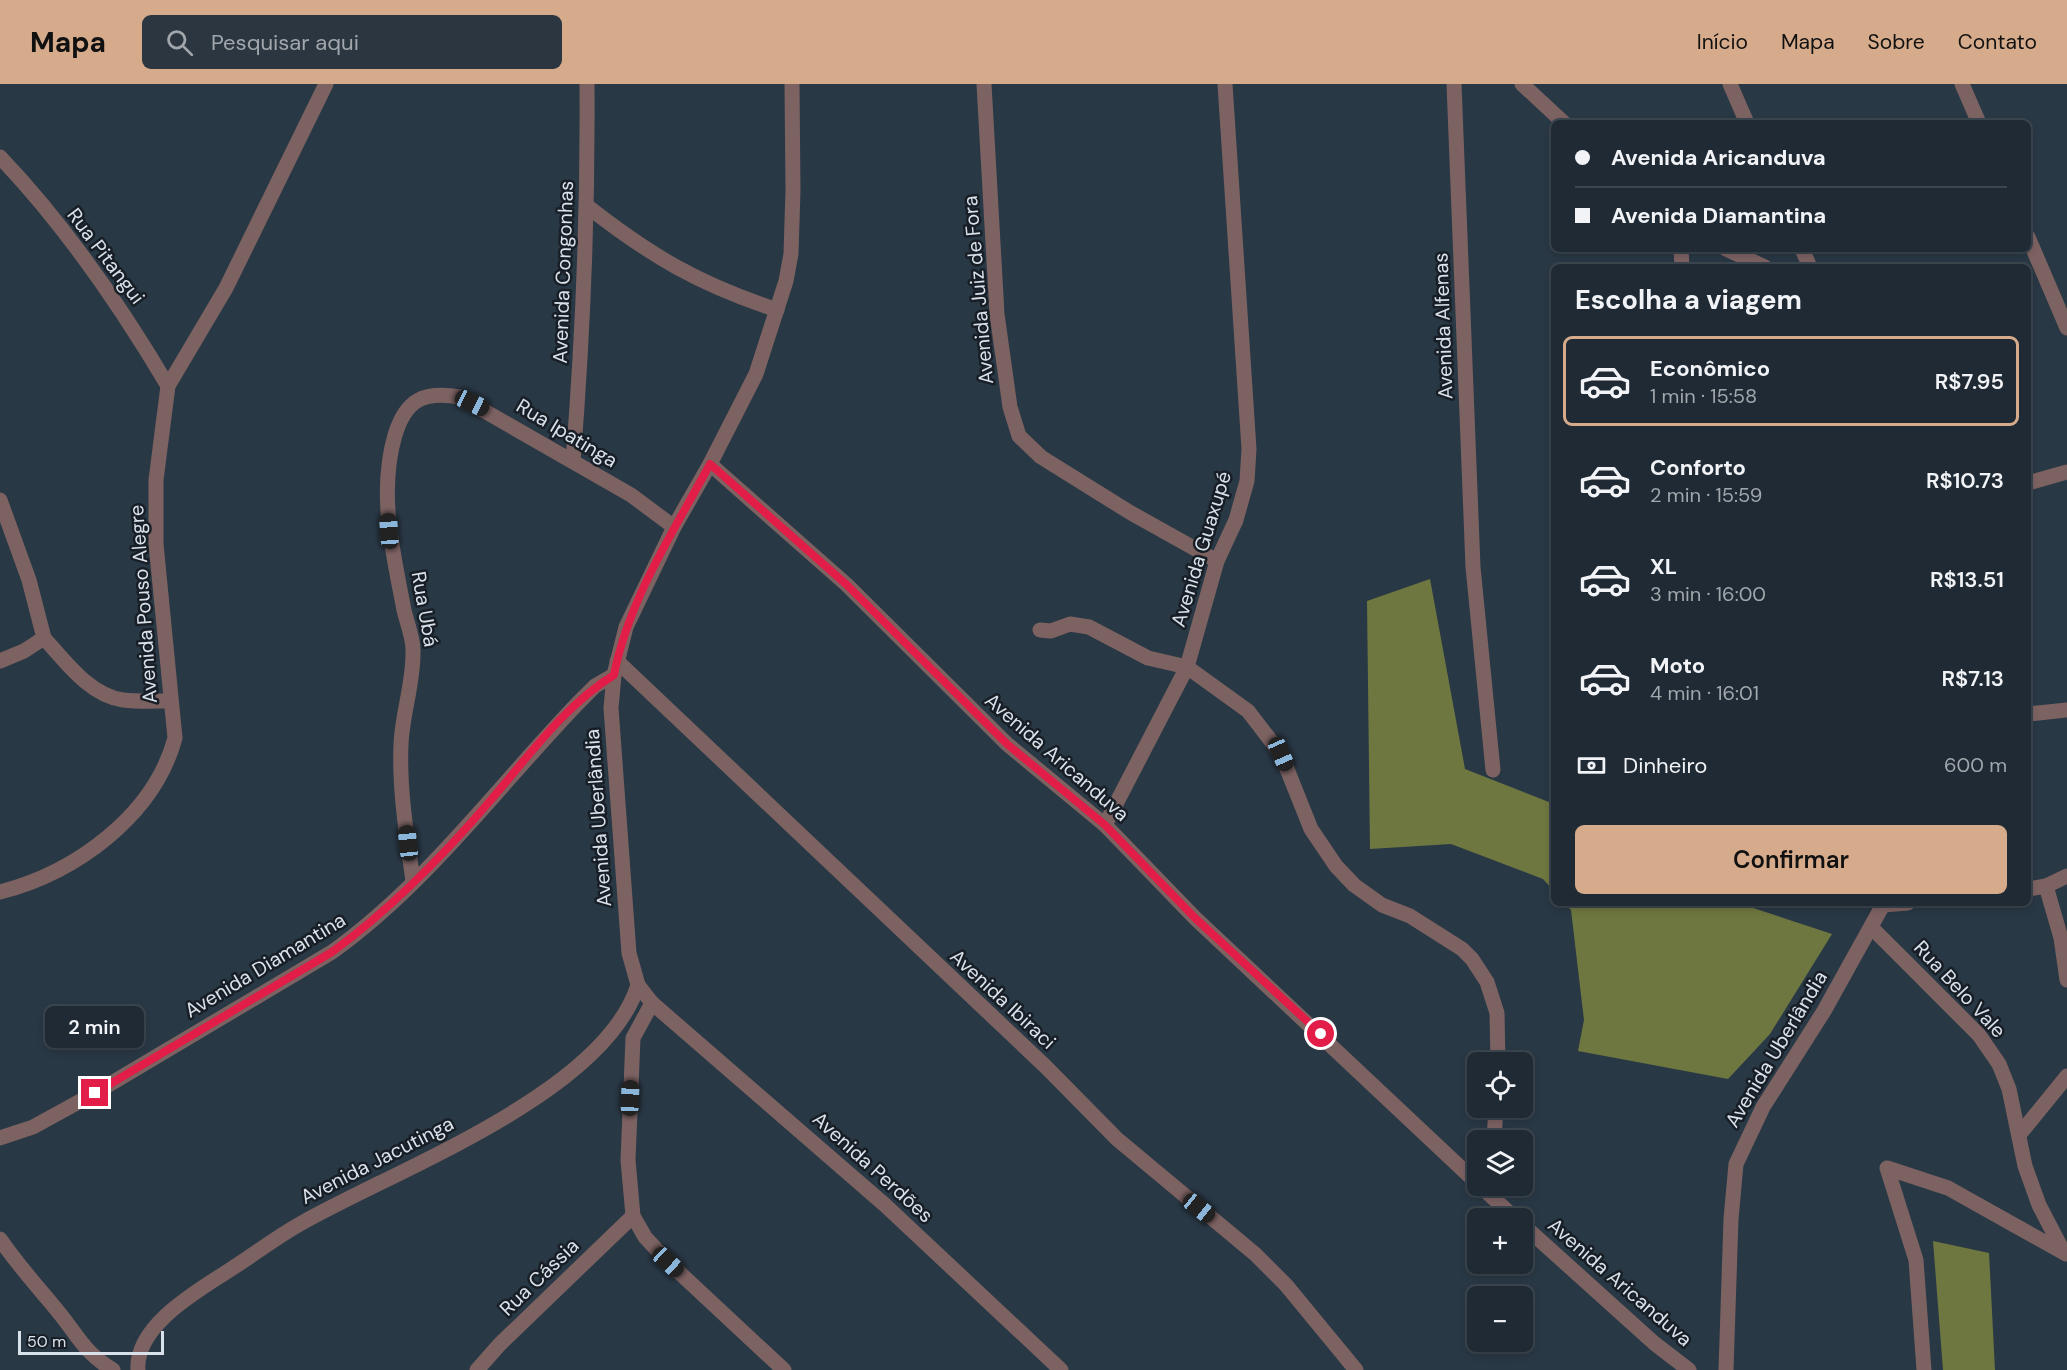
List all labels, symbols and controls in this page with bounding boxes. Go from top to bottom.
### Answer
search box [142,15,562,69]
text: Mapa [30,24,106,61]
icon: search [163,26,196,59]
text: Pesquisar aqui [211,28,359,57]
text: Início [1697,28,1748,56]
text: Mapa [1781,28,1835,56]
text: Sobre [1868,28,1925,56]
text: Contato [1958,28,2037,56]
text: Avenida Aricanduva [1611,143,1826,172]
street label: Avenida Congonhas [547,180,579,364]
street label: Avenida Juiz de Fora [957,195,999,385]
text: Avenida Diamantina [1611,201,1826,230]
street label: Rua Pitangui [61,203,151,309]
street label: Avenida Alfenas [1427,252,1459,400]
text: Escolha a viagem [1575,282,1802,317]
icon: car [1578,354,1632,408]
text: Econômico [1650,354,1770,383]
text: R$7.95 [1935,367,2004,396]
text: 1 min · 15:58 [1650,383,1757,409]
car [452,387,492,419]
street label: Rua Ipatinga [512,393,622,473]
icon: car [1578,453,1632,507]
text: Conforto [1650,453,1746,482]
text: R$10.73 [1926,466,2004,495]
street label: Avenida Guaxupé [1165,468,1237,630]
text: 2 min · 15:59 [1650,482,1762,508]
street label: Avenida Pouso Alegre [123,504,163,704]
car [379,512,399,550]
icon: car [1578,552,1632,606]
text: XL [1650,552,1677,581]
text: R$13.51 [1930,565,2004,594]
street label: Rua Ubá [406,569,444,649]
text: 3 min · 16:00 [1650,581,1766,607]
icon: car [1578,651,1632,705]
text: Moto [1650,651,1705,680]
text: R$7.13 [1941,664,2004,693]
text: 4 min · 16:01 [1650,680,1759,706]
street label: Avenida Aricanduva [979,687,1135,827]
street label: Avenida Uberlândia [579,728,617,908]
car [1265,734,1297,774]
icon: cash [1575,749,1608,782]
text: Dinheiro [1623,751,1707,780]
text: 600 m [1944,752,2007,778]
car [397,824,419,862]
button: Confirmar [1575,825,2007,894]
street label: Avenida Diamantina [180,907,350,1023]
street label: Rua Belo Vale [1908,935,2012,1043]
street label: Avenida Ibiraci [945,943,1061,1055]
street label: Avenida Uberlândia [1719,966,1833,1132]
callout: 2 min [46,1006,144,1048]
text: 2 min [68,1014,121,1040]
route start [1307,1020,1334,1047]
map controls [1467,1052,1533,1352]
button: locate [1467,1052,1533,1118]
route end [81,1079,108,1106]
car [620,1080,640,1116]
street label: Avenida Perdões [807,1106,939,1228]
street label: Avenida Jacutinga [296,1110,458,1210]
button: layers [1467,1130,1533,1196]
car [1179,1190,1219,1226]
button: + [1467,1208,1533,1274]
street label: Avenida Aricanduva [1542,1212,1698,1352]
street label: Rua Cássia [494,1233,584,1321]
car [649,1243,687,1281]
button: − [1467,1286,1533,1352]
scale bar [18,1328,164,1356]
text: 50 m [27,1331,66,1352]

